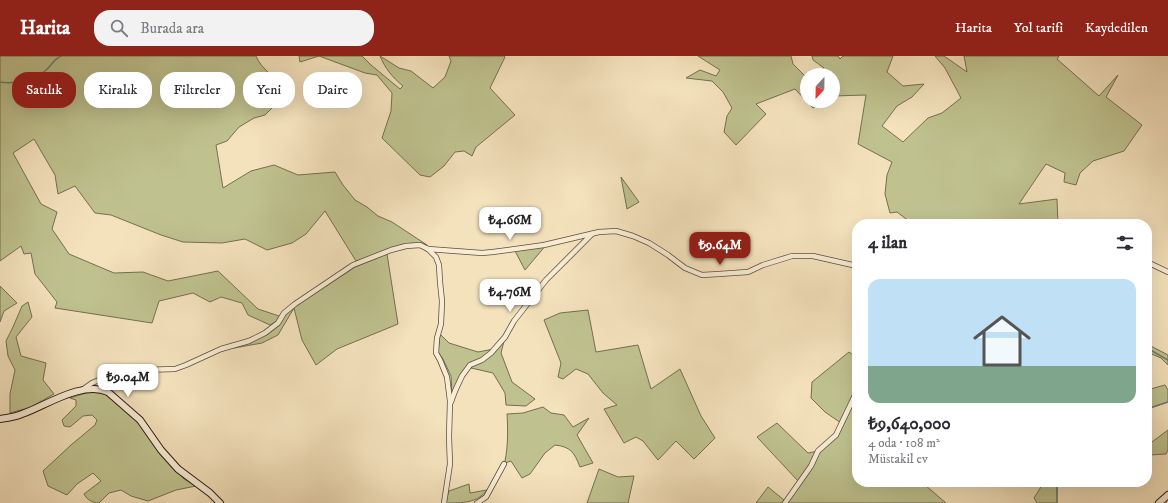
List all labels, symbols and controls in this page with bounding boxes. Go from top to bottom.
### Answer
search box [94,10,374,46]
text: Harita [20,17,70,40]
icon: search [108,17,130,39]
text: Burada ara [140,19,204,38]
text: Harita [955,19,992,37]
text: Yol tarifi [1014,19,1063,37]
text: Kaydedilen [1085,19,1148,37]
north arrow [800,68,840,108]
map controls [800,68,840,108]
chip: Satılık [12,72,76,108]
chip: Kiralık [84,72,152,108]
chip: Filtreler [160,72,235,108]
chip: Yeni [243,72,295,108]
chip: Daire [303,72,362,108]
pin: ₺4.66M [477,207,543,241]
text: ₺4.66M [488,212,532,228]
pin: ₺9.64M [687,232,753,266]
text: 4 ilan [868,232,907,254]
icon: filters [1114,232,1136,254]
text: ₺9.64M [698,237,742,253]
pin: ₺4.76M [477,279,543,313]
text: ₺4.76M [489,284,531,300]
icon: home [966,305,1038,377]
pin: ₺9.04M [95,364,161,398]
text: ₺9.04M [106,369,150,385]
text: ₺9,640,000 [868,413,951,435]
text: 4 oda · 108 m² [868,435,940,451]
text: Müstakil ev [868,451,928,467]

